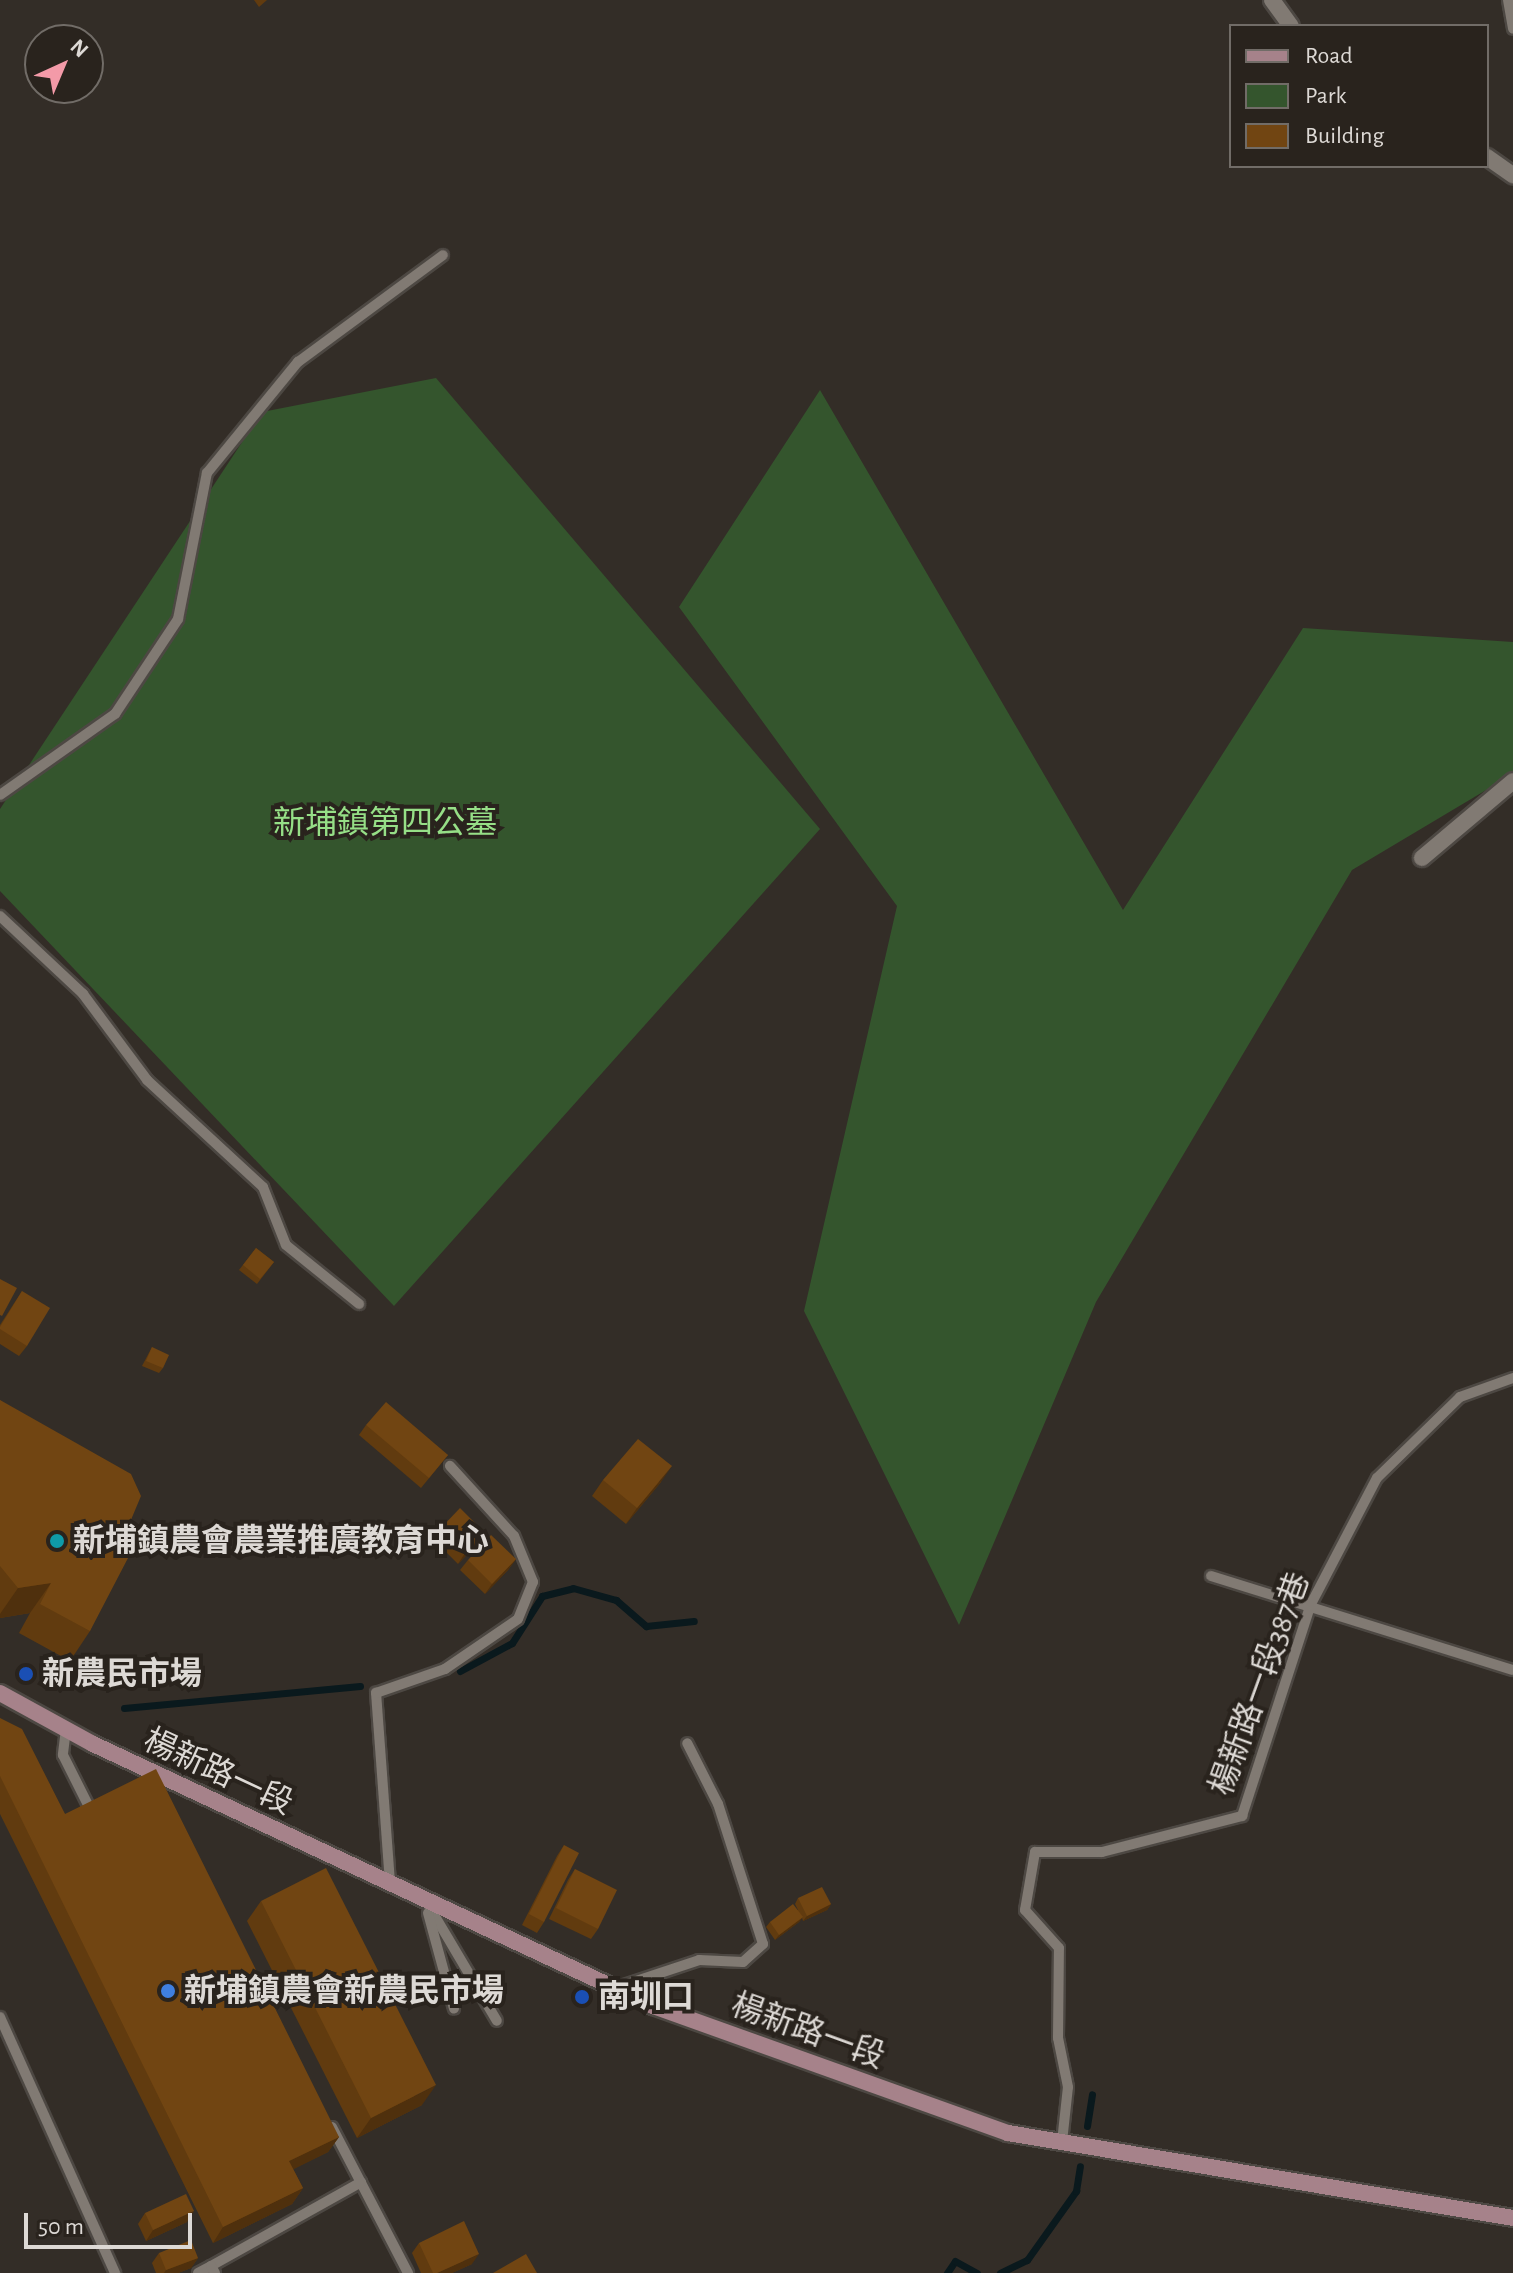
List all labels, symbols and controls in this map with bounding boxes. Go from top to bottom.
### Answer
north arrow [24,24,104,104]
legend [1229,24,1489,168]
text: N [66,35,92,61]
text: Road [1305,44,1353,68]
text: Park [1305,84,1346,108]
text: Building [1305,124,1384,148]
park label: 新埔鎮第四公墓 [273,804,497,842]
place label: 新埔鎮農會農業推廣教育中心 [73,1522,489,1560]
marker: 新埔鎮農會農業推廣教育中心 [48,1532,66,1550]
street label: 楊新路一段387巷 [1202,1568,1318,1800]
place label: 新農民市場 [42,1655,202,1693]
marker: 新農民市場 [17,1665,35,1683]
street label: 楊新路一段 [137,1721,299,1823]
place label: 新埔鎮農會新農民市場 [184,1972,504,2010]
place label: 南圳口 [598,1978,694,2016]
marker: 新埔鎮農會新農民市場 [159,1982,177,2000]
street label: 楊新路一段 [726,1986,890,2076]
marker: 南圳口 [573,1988,591,2006]
scale bar [28,2197,196,2247]
text: 50 m [38,2215,84,2239]

